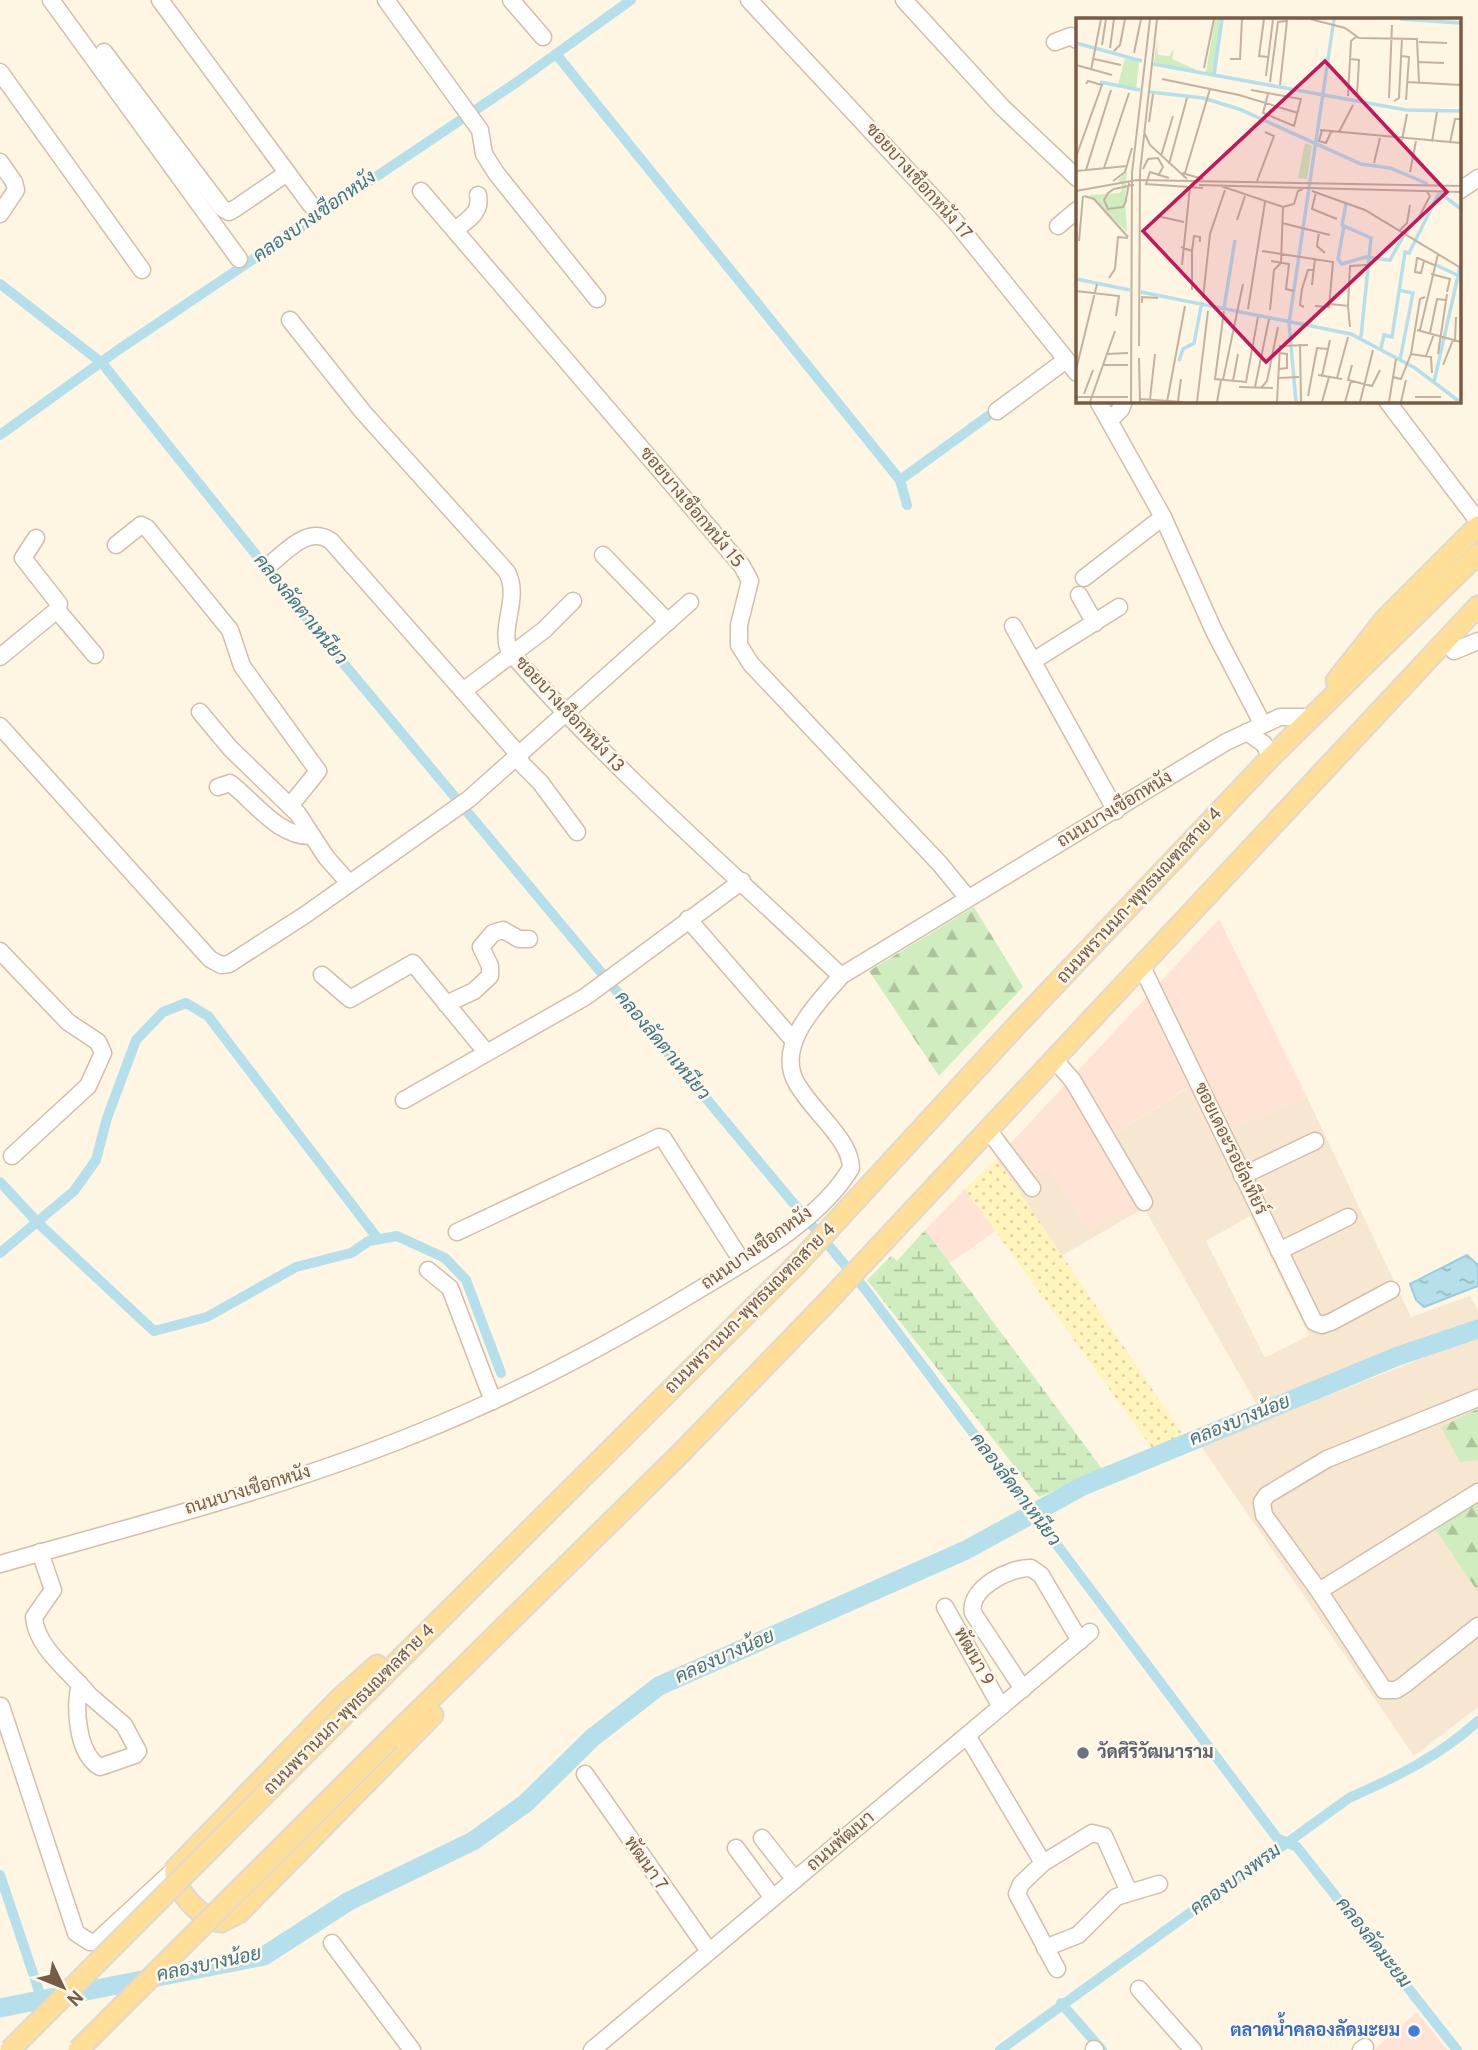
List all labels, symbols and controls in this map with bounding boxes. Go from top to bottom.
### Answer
inset map [1076,18,1460,402]
street label: ซอยบางเชือกหนัง 17 [860,118,978,245]
water label: คลองบางเชือกหนัง [248,164,381,268]
street label: ซอยบางเชือกหนัง 15 [634,441,750,573]
water label: คลองลัดตาเหนียว [248,548,354,670]
street label: ซอยบางเชือกหนัง 13 [509,651,630,778]
street label: ถนนบางเชือกหนัง [1052,765,1177,853]
street label: ถนนพรานนก-พุทธมณฑลสาย 4 [1052,803,1228,989]
water label: คลองลัดตาเหนียว [609,985,716,1106]
street label: ซอยเดอะรอยัลเทียร์ [1188,1078,1275,1219]
street label: ถนนบางเชือกหนัง [696,1201,817,1296]
street label: ถนนพรานนก-พุทธมณฑลสาย 4 [661,1219,841,1399]
water label: คลองบางน้อย [1186,1389,1294,1452]
water label: คลองลัดตาเหนียว [965,1427,1067,1552]
street label: ถนนบางเชือกหนัง [182,1459,314,1521]
street label: ถนนพรานนก-พุทธมณฑลสาย 4 [260,1620,440,1800]
water label: คลองบางน้อย [671,1623,779,1690]
street label: พัฒนา 9 [948,1623,999,1690]
place label: วัดศิริวัฒนาราม [1097,1740,1214,1765]
marker: วัดศิริวัฒนาราม [1075,1745,1091,1761]
street label: ถนนพัฒนา [802,1806,880,1877]
street label: พัฒนา 7 [618,1832,673,1896]
water label: คลองบางพรม [1186,1839,1287,1921]
water label: คลองลัดมะยม [1330,1893,1416,1994]
water label: คลองบางน้อย [154,1941,264,1988]
north arrow [28,1952,98,2022]
text: N [61,1984,87,2010]
place label: ตลาดน้ำคลองลัดมะยม [1230,2012,1400,2043]
marker: ตลาดน้ำคลองลัดมะยม [1406,2023,1422,2039]

